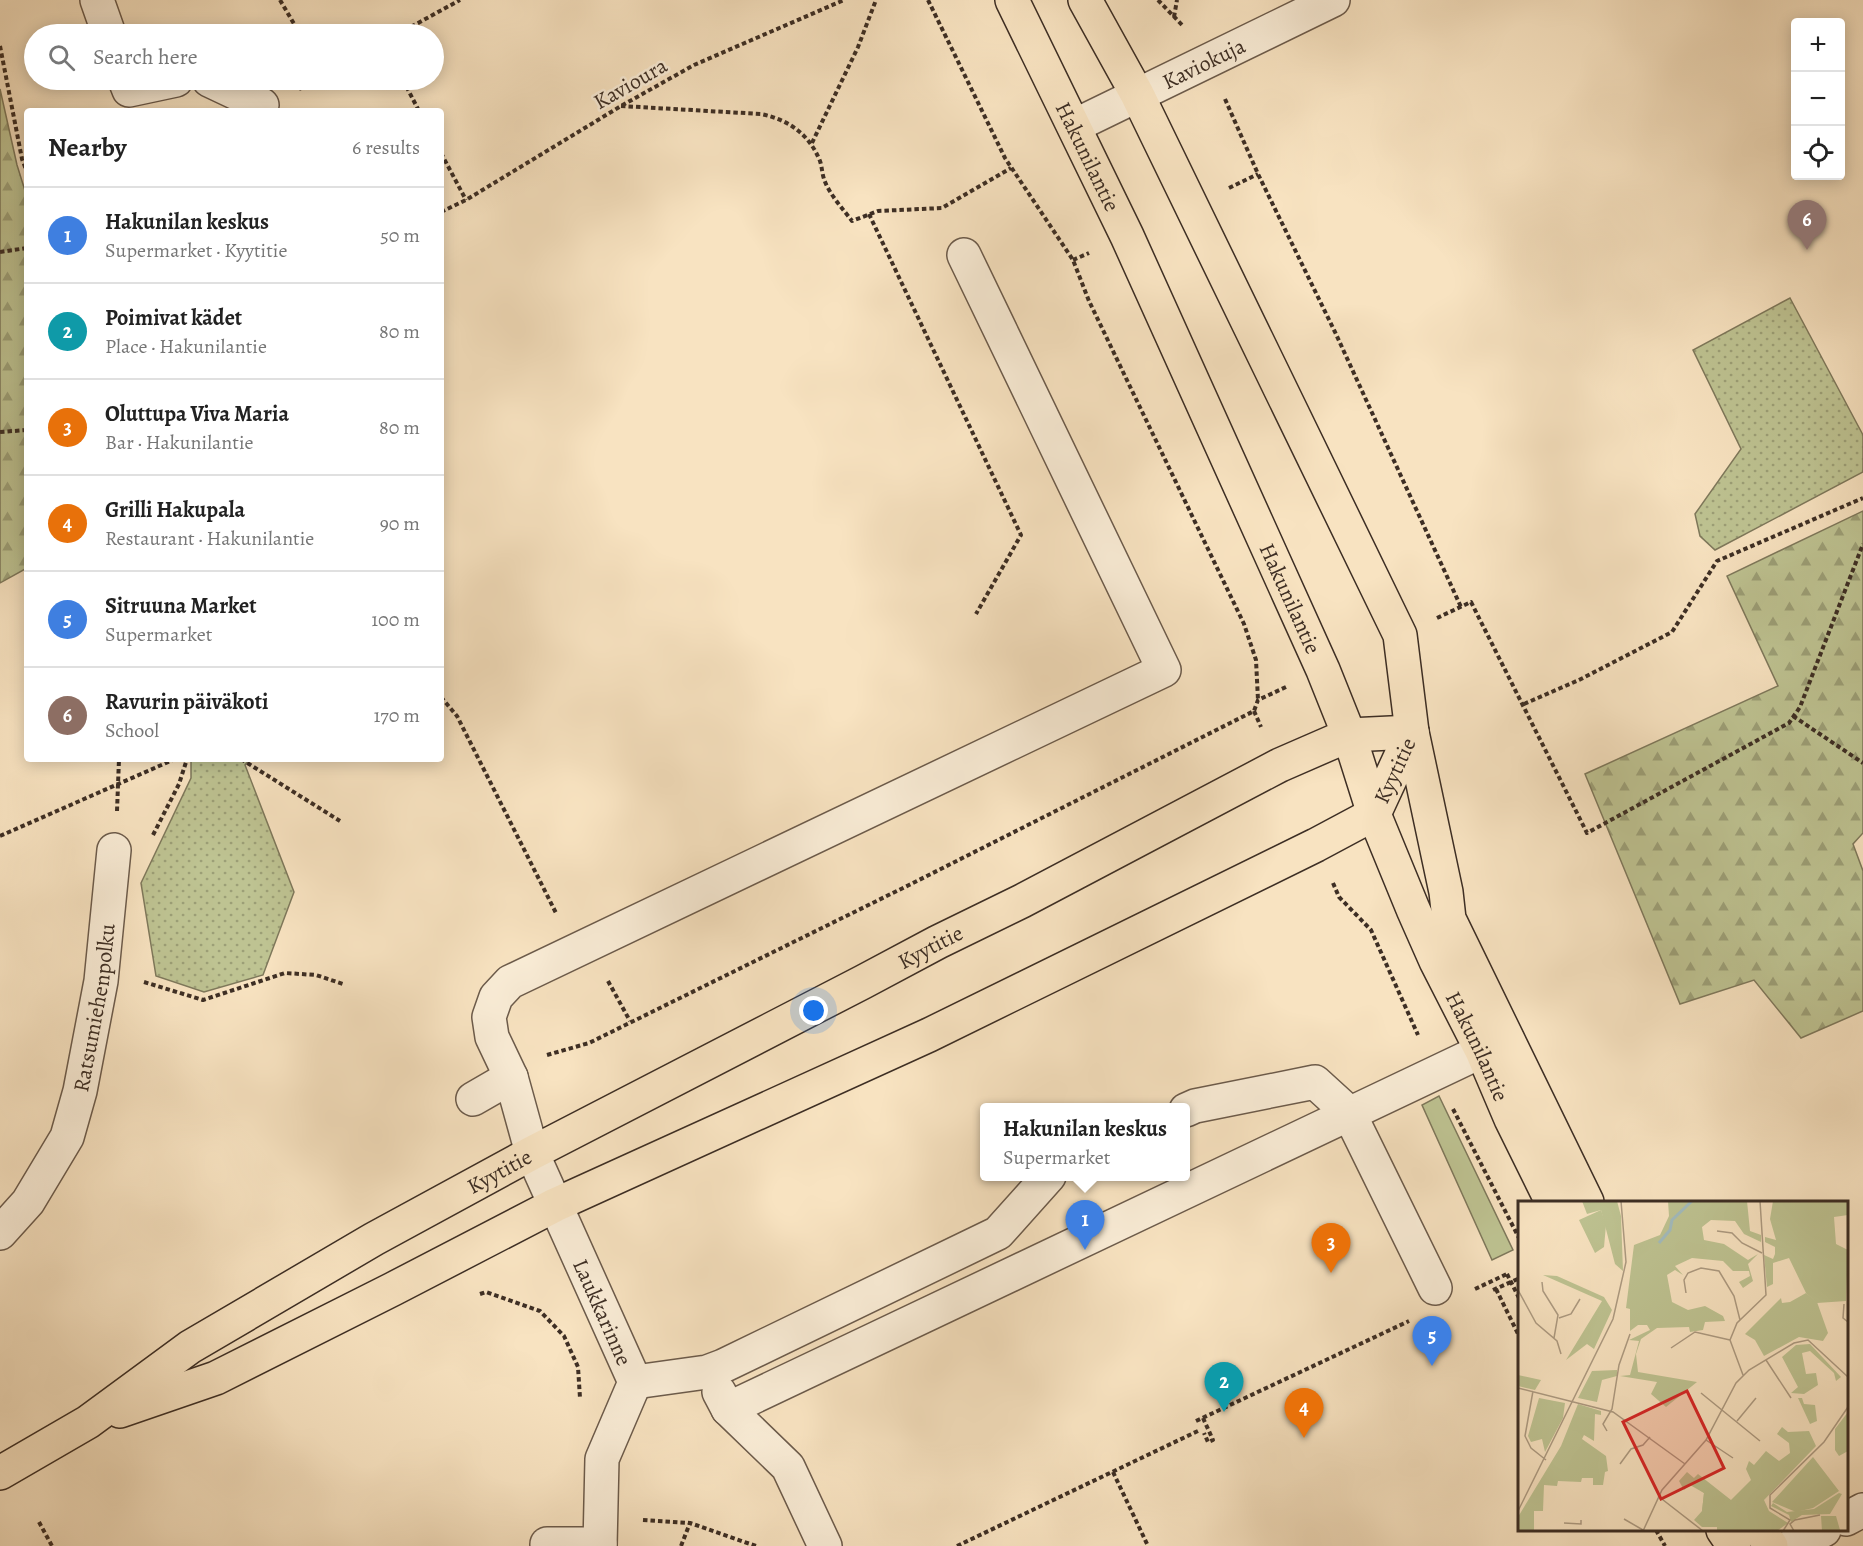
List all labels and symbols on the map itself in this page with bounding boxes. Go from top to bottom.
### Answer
street label: Kaviokuja [1157,31,1251,97]
street label: Kavioura [588,50,674,117]
street label: Hakunilantie [1048,97,1127,217]
pin: 6 [1788,200,1826,250]
street label: Hakunilantie [1252,538,1328,659]
street label: Kyytitie [1367,733,1423,809]
street label: Kyytitie [893,918,968,977]
street label: Ratsumiehenpolku [66,922,123,1094]
street label: Hakunilantie [1438,986,1516,1106]
your location [799,996,828,1025]
street label: Kyytitie [462,1142,537,1202]
pin: 1 [1066,1200,1104,1250]
inset map [1518,1201,1848,1531]
pin: 3 [1312,1224,1350,1273]
street label: Laukkarinne [565,1254,639,1370]
pin: 5 [1412,1316,1452,1366]
pin: 2 [1204,1362,1244,1412]
pin: 4 [1284,1388,1324,1438]

